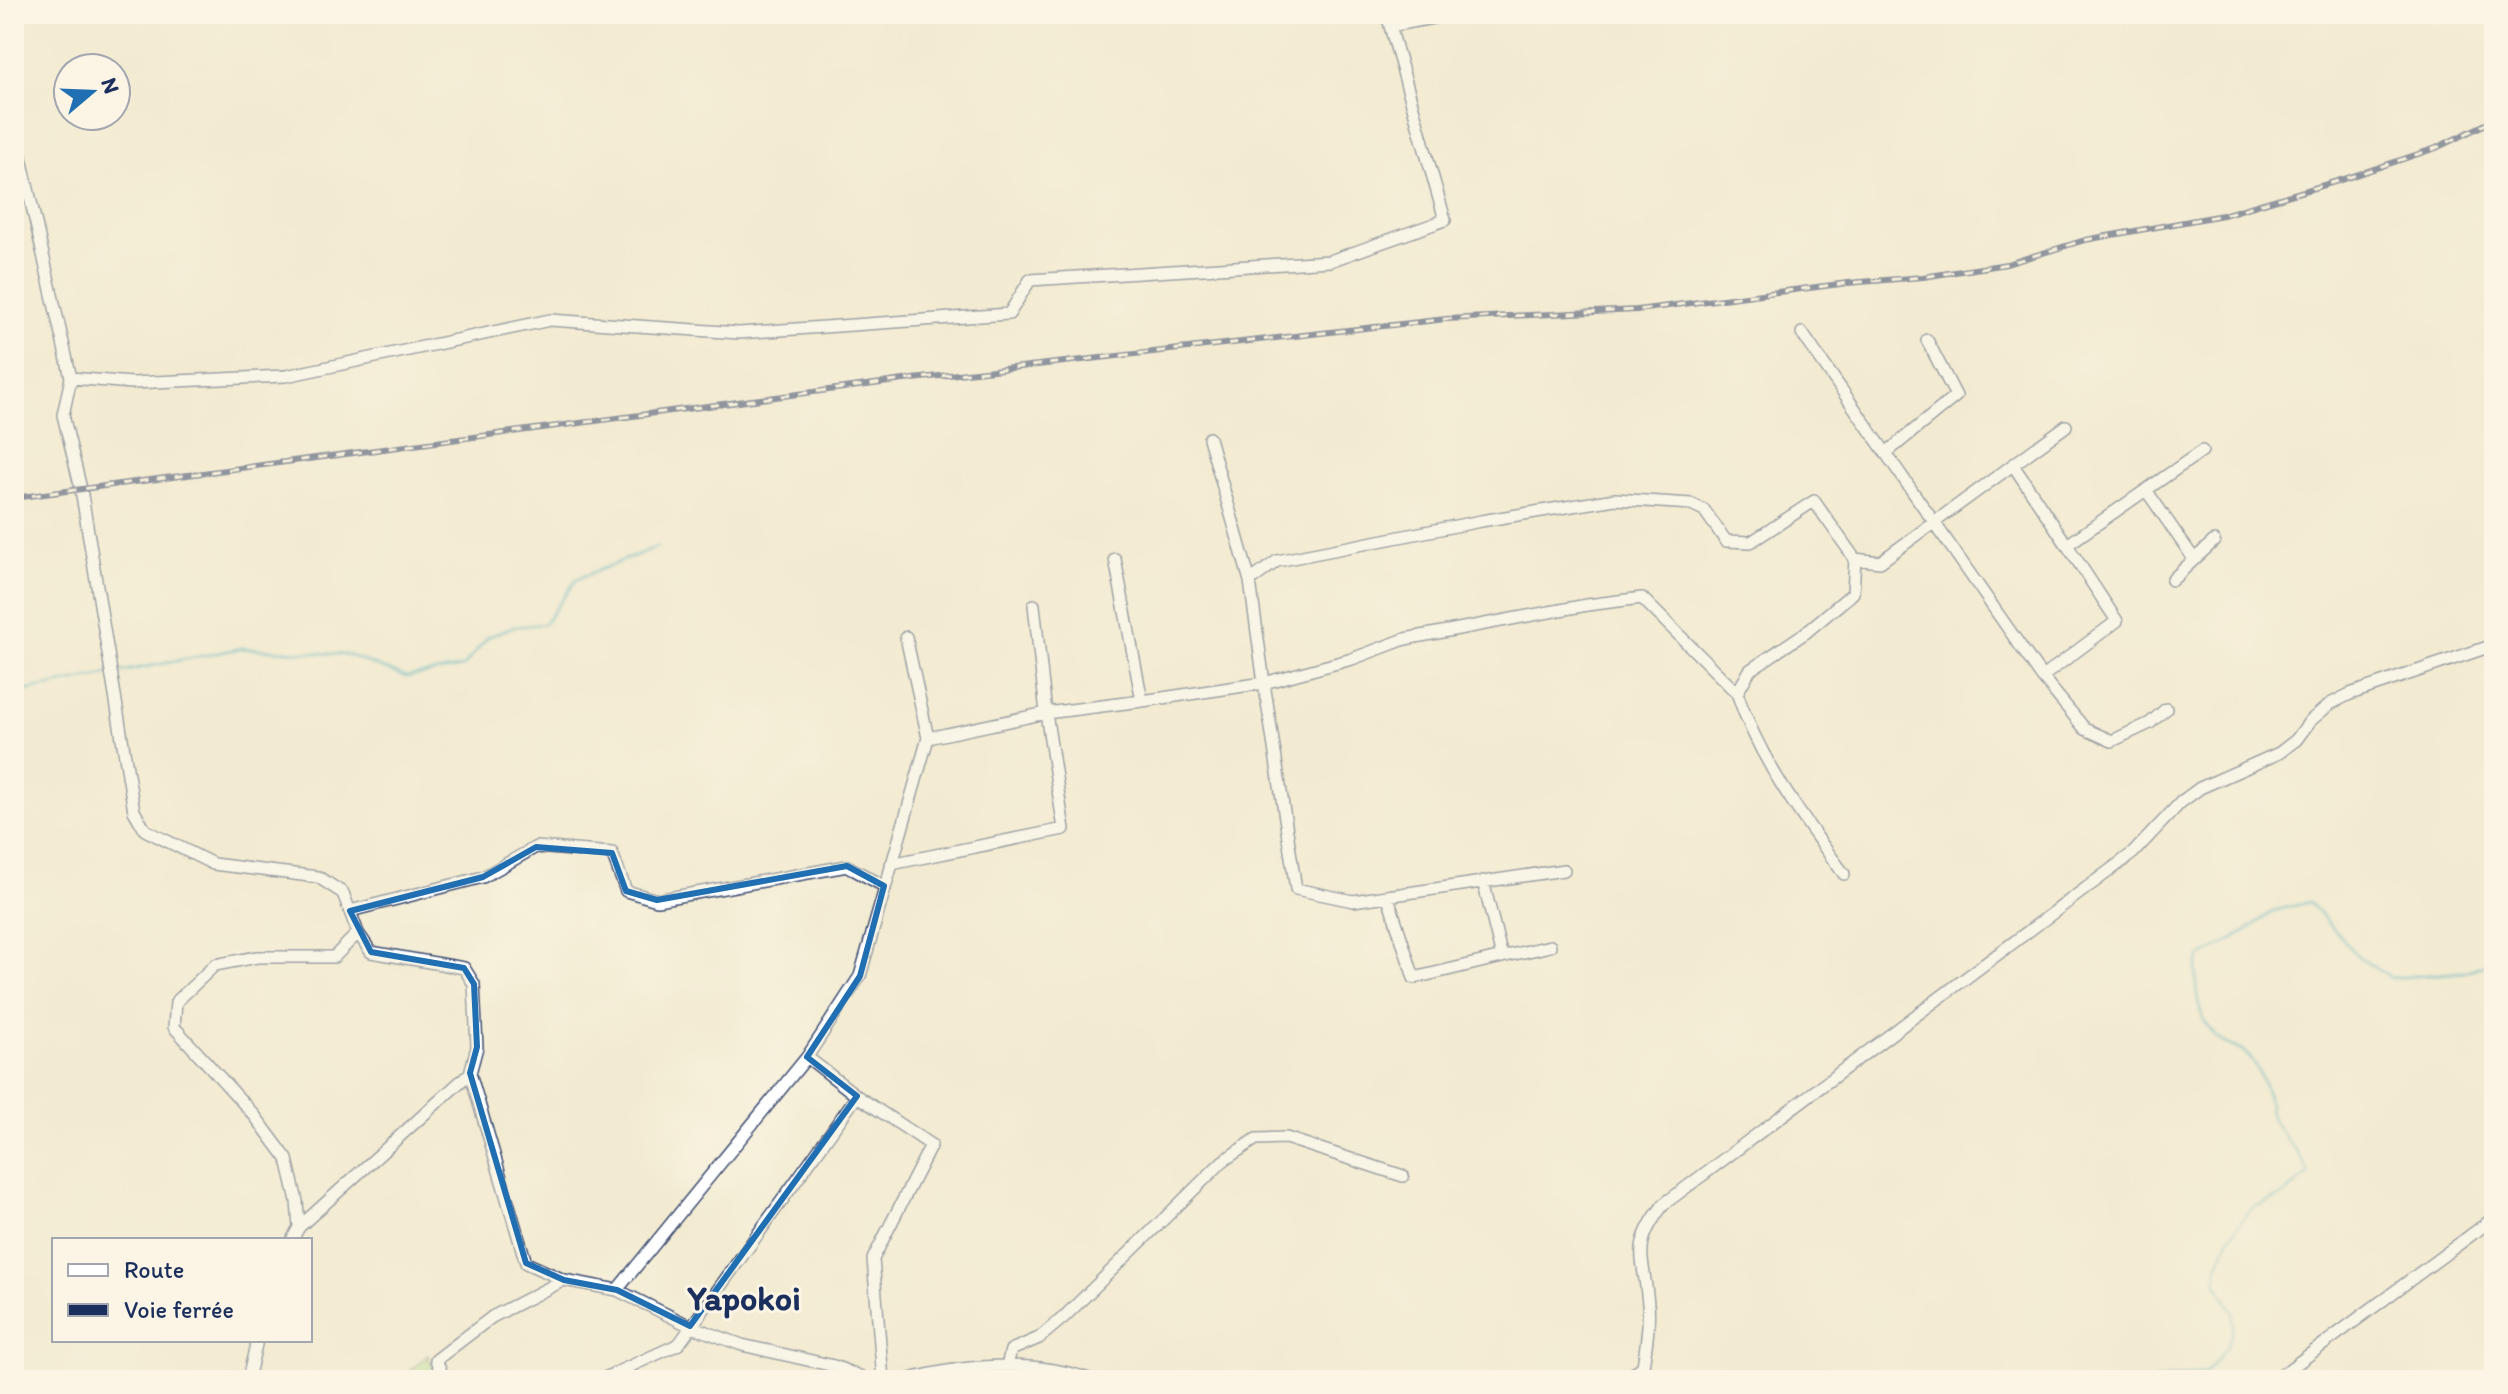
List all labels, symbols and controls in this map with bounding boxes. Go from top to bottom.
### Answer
north arrow [52,52,132,132]
text: N [95,74,126,97]
legend [52,1238,312,1342]
text: Route [124,1255,184,1284]
district label: Yapokoi [687,1278,801,1319]
text: Voie ferrée [124,1295,234,1324]

